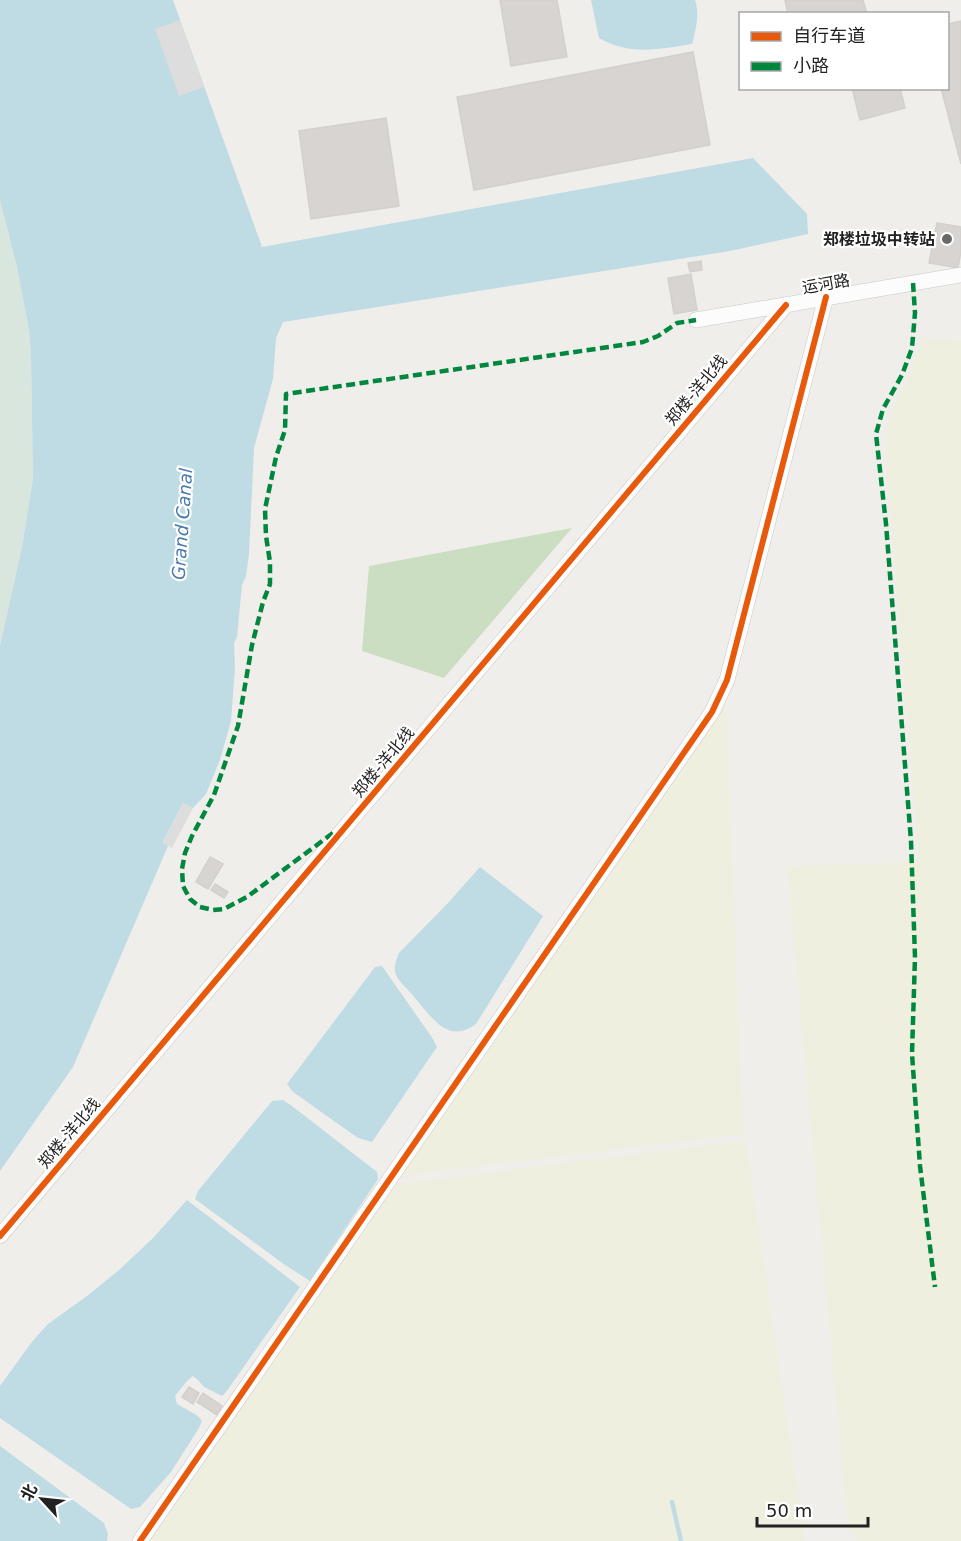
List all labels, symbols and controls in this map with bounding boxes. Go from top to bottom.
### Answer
legend [739,12,949,90]
text: 自行车道 [793,25,865,46]
text: 小路 [793,55,829,76]
place label: 郑楼垃圾中转站 [823,230,935,249]
marker: 郑楼垃圾中转站 [940,232,954,246]
street label: 运河路 [801,270,851,298]
street label: 郑楼-洋北线 [661,351,731,429]
water label: Grand Canal [168,467,196,581]
street label: 郑楼-洋北线 [348,723,418,801]
street label: 郑楼-洋北线 [34,1094,104,1172]
north arrow [12,1469,72,1529]
text: 北 [17,1481,41,1504]
scale bar [757,1490,868,1528]
text: 50 m [766,1500,812,1521]

